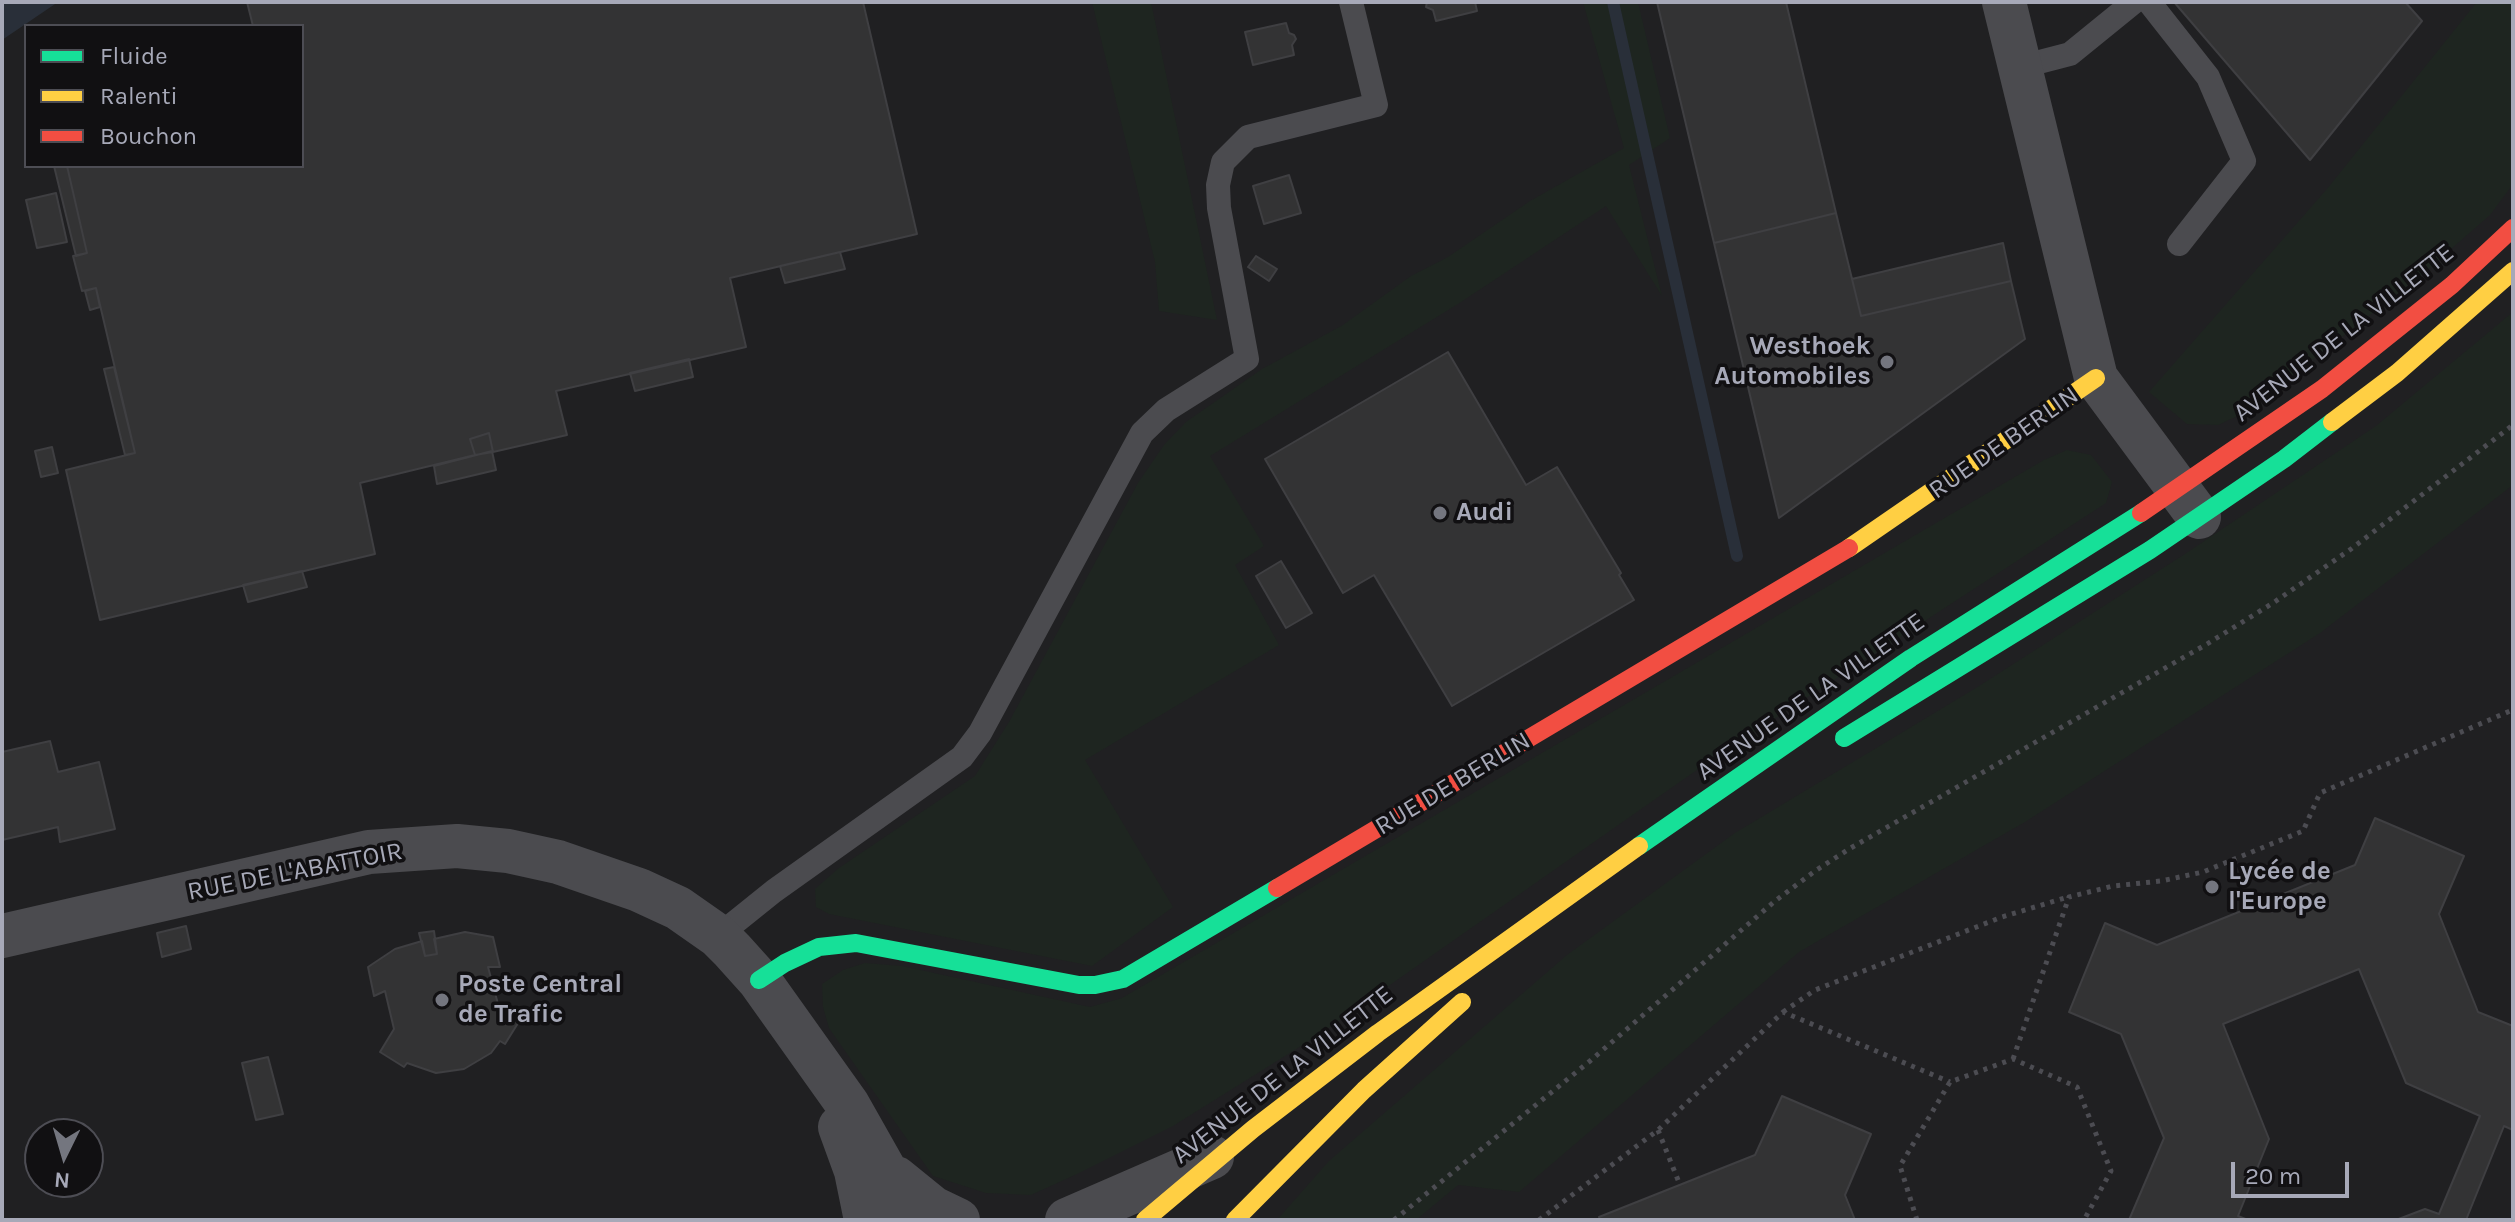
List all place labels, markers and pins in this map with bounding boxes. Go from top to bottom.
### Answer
place label: Westhoek Automobiles [1714,331,1871,392]
marker: Westhoek Automobiles [1878,353,1896,371]
place label: Audi [1456,497,1513,529]
marker: Audi [1431,504,1449,522]
place label: Lycée de l'Europe [2228,856,2331,918]
marker: Lycée de l'Europe [2203,878,2221,896]
place label: Poste Central de Trafic [458,969,622,1030]
marker: Poste Central de Trafic [433,991,451,1009]

